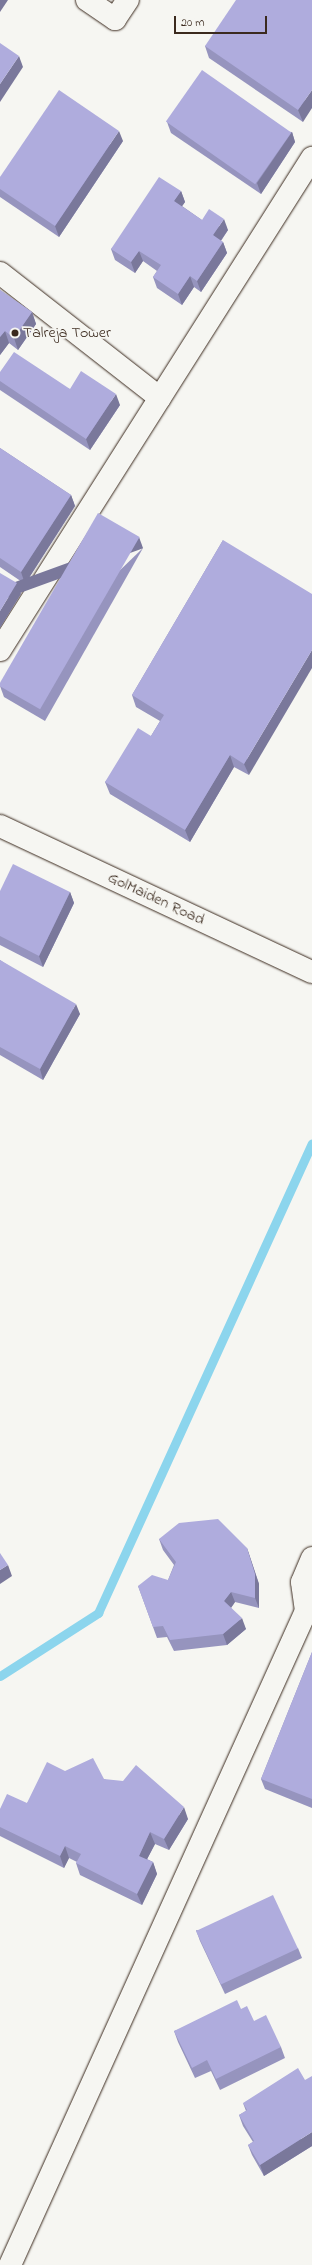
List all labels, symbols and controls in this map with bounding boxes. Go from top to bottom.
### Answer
scale bar [176,8,269,34]
text: 20 m [181,14,204,32]
place label: Talreja Tower [23,323,111,343]
marker: Talreja Tower [10,328,20,338]
street label: GolMaiden Road [105,868,207,930]

